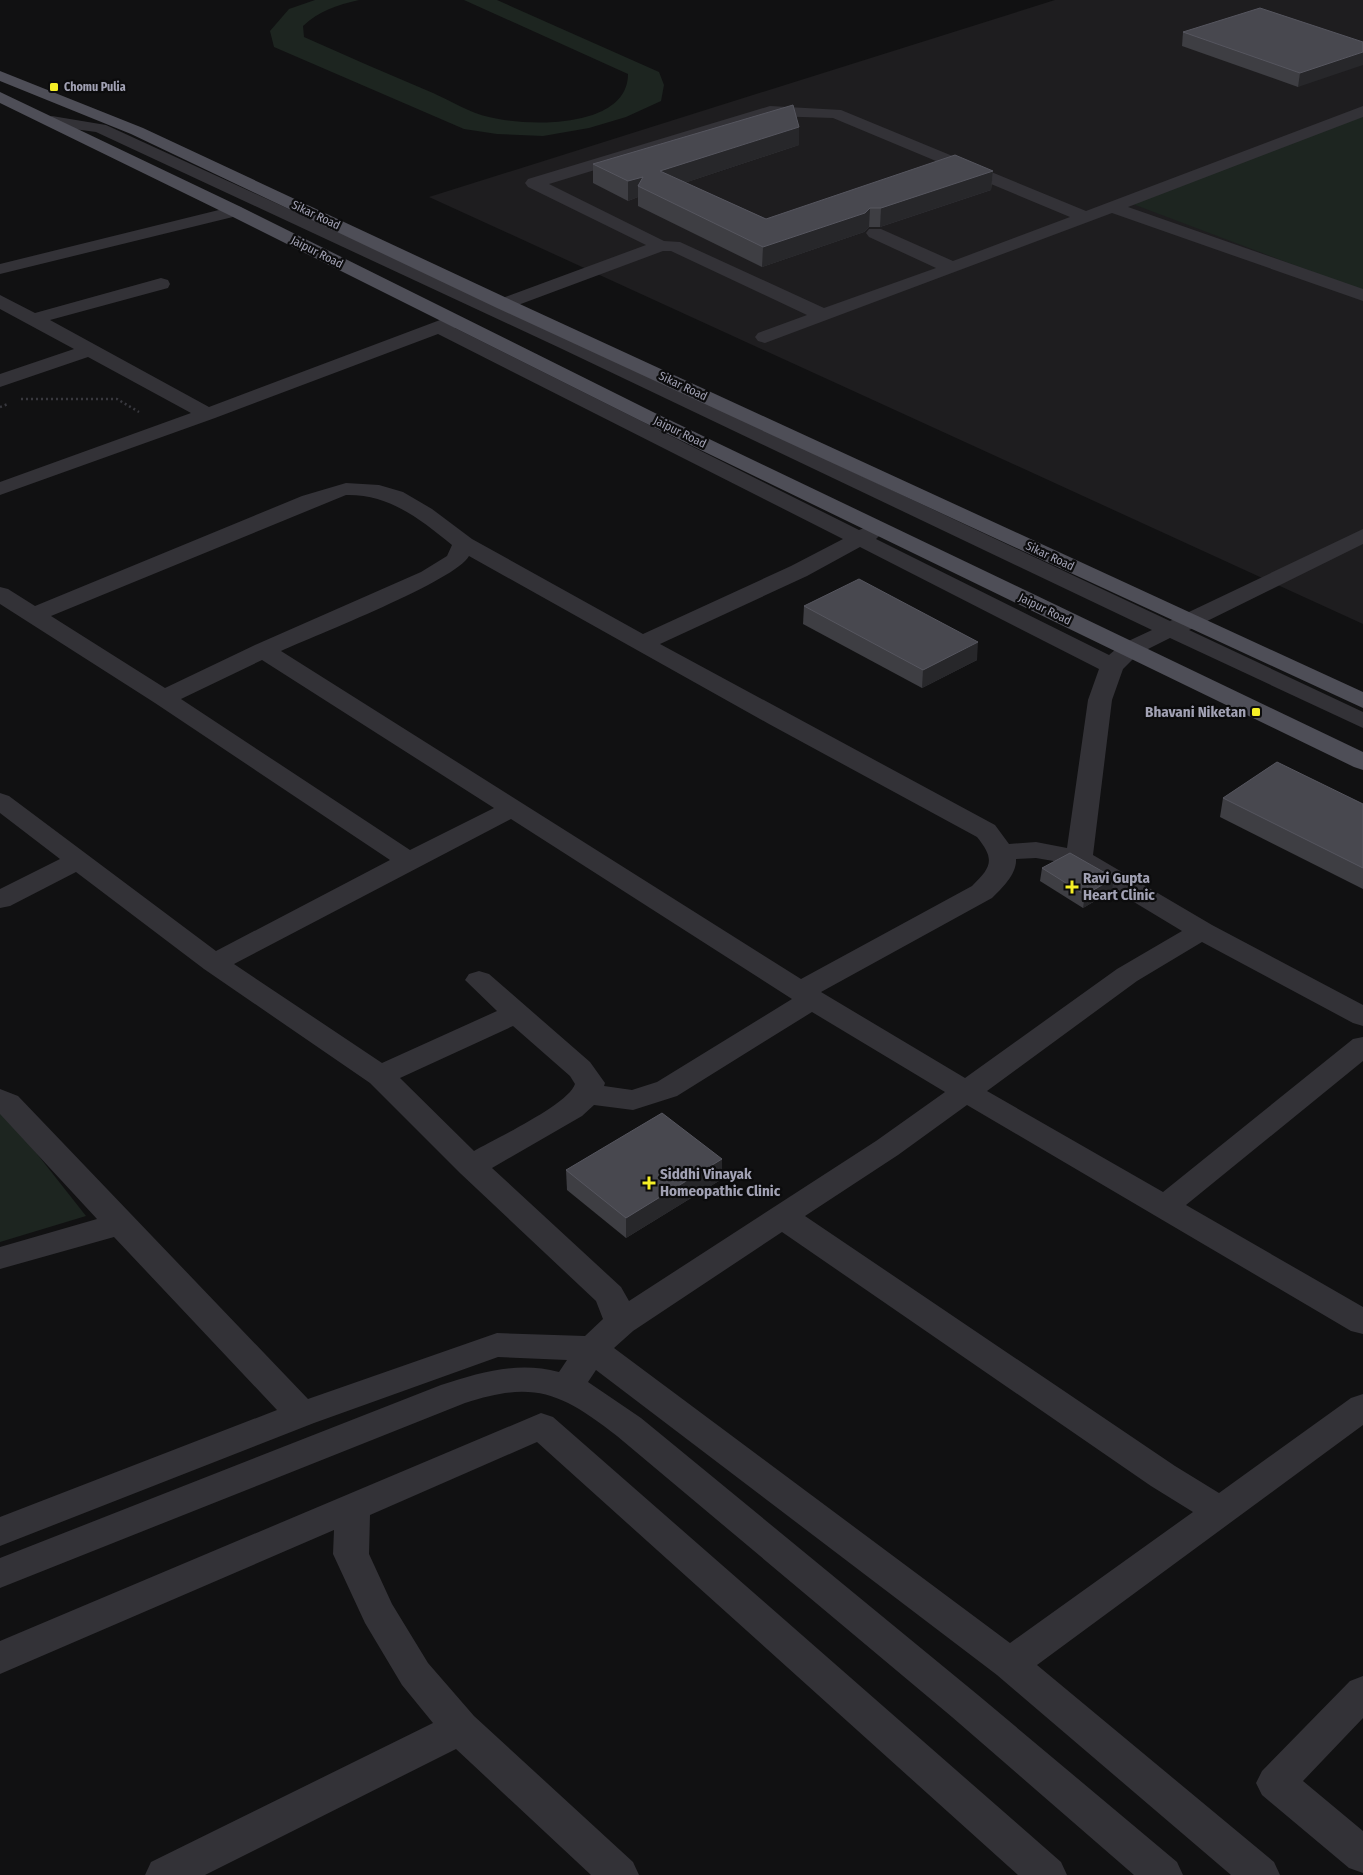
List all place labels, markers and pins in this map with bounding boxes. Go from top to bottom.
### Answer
place label: Chomu Pulia [64,80,126,94]
marker: Chomu Pulia [48,81,60,93]
place label: Bhavani Niketan [1145,703,1246,721]
marker: Bhavani Niketan [1250,706,1262,718]
place label: Ravi Gupta Heart Clinic [1083,869,1155,904]
marker: Ravi Gupta Heart Clinic [1065,880,1079,894]
place label: Siddhi Vinayak Homeopathic Clinic [660,1165,781,1200]
marker: Siddhi Vinayak Homeopathic Clinic [642,1176,656,1190]

